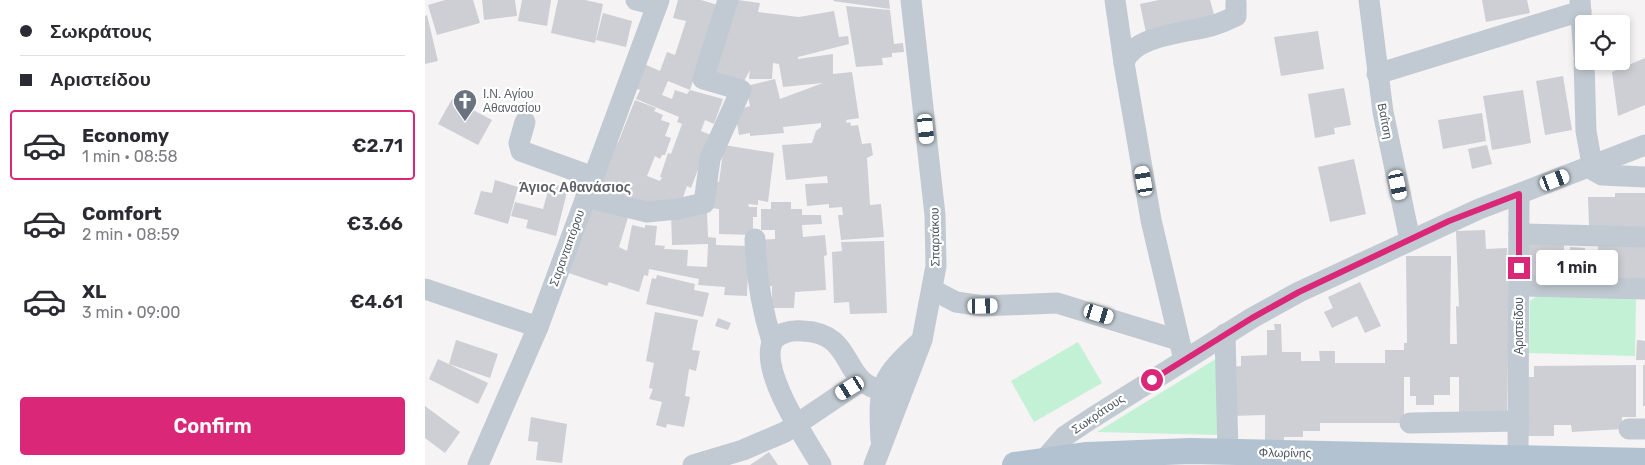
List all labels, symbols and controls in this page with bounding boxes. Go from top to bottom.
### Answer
map controls [1575,15,1630,70]
button: locate [1575,15,1630,70]
text: Σωκράτους [50,20,152,43]
text: Αριστείδου [50,68,151,91]
place label: Ι.Ν. Αγίου Αθανασίου [483,87,541,115]
church icon: Ι.Ν. Αγίου Αθανασίου [452,88,478,122]
street label: Βαΐτση [1375,102,1395,140]
car [916,113,935,145]
icon: car [22,123,67,168]
text: Economy [82,124,169,147]
text: €2.71 [352,134,403,157]
text: 1 min · 08:58 [82,147,178,166]
car [1134,165,1153,197]
car [1538,168,1571,192]
car [1387,169,1408,201]
district label: Άγιος Αθανάσιος [519,179,631,196]
icon: car [22,201,67,246]
text: Comfort [82,202,162,225]
street label: Σπαρτάκου [927,207,943,267]
street label: Σαρανταπόρου [547,208,587,288]
text: €3.66 [347,212,403,235]
text: 2 min · 08:59 [82,225,180,244]
callout: 1 min [1537,250,1619,286]
route end [1508,257,1530,279]
text: 1 min [1557,258,1597,277]
icon: car [22,279,67,324]
text: XL [82,280,106,303]
text: €4.61 [350,290,403,313]
street label: Αριστείδου [1512,297,1526,355]
car [967,298,998,314]
car [1082,302,1115,326]
text: 3 min · 09:00 [82,303,181,322]
route start [1141,369,1163,391]
car [833,374,866,402]
street label: Σωκράτους [1069,391,1127,437]
button: Confirm [20,397,405,455]
street label: Φλωρίνης [1259,446,1312,460]

